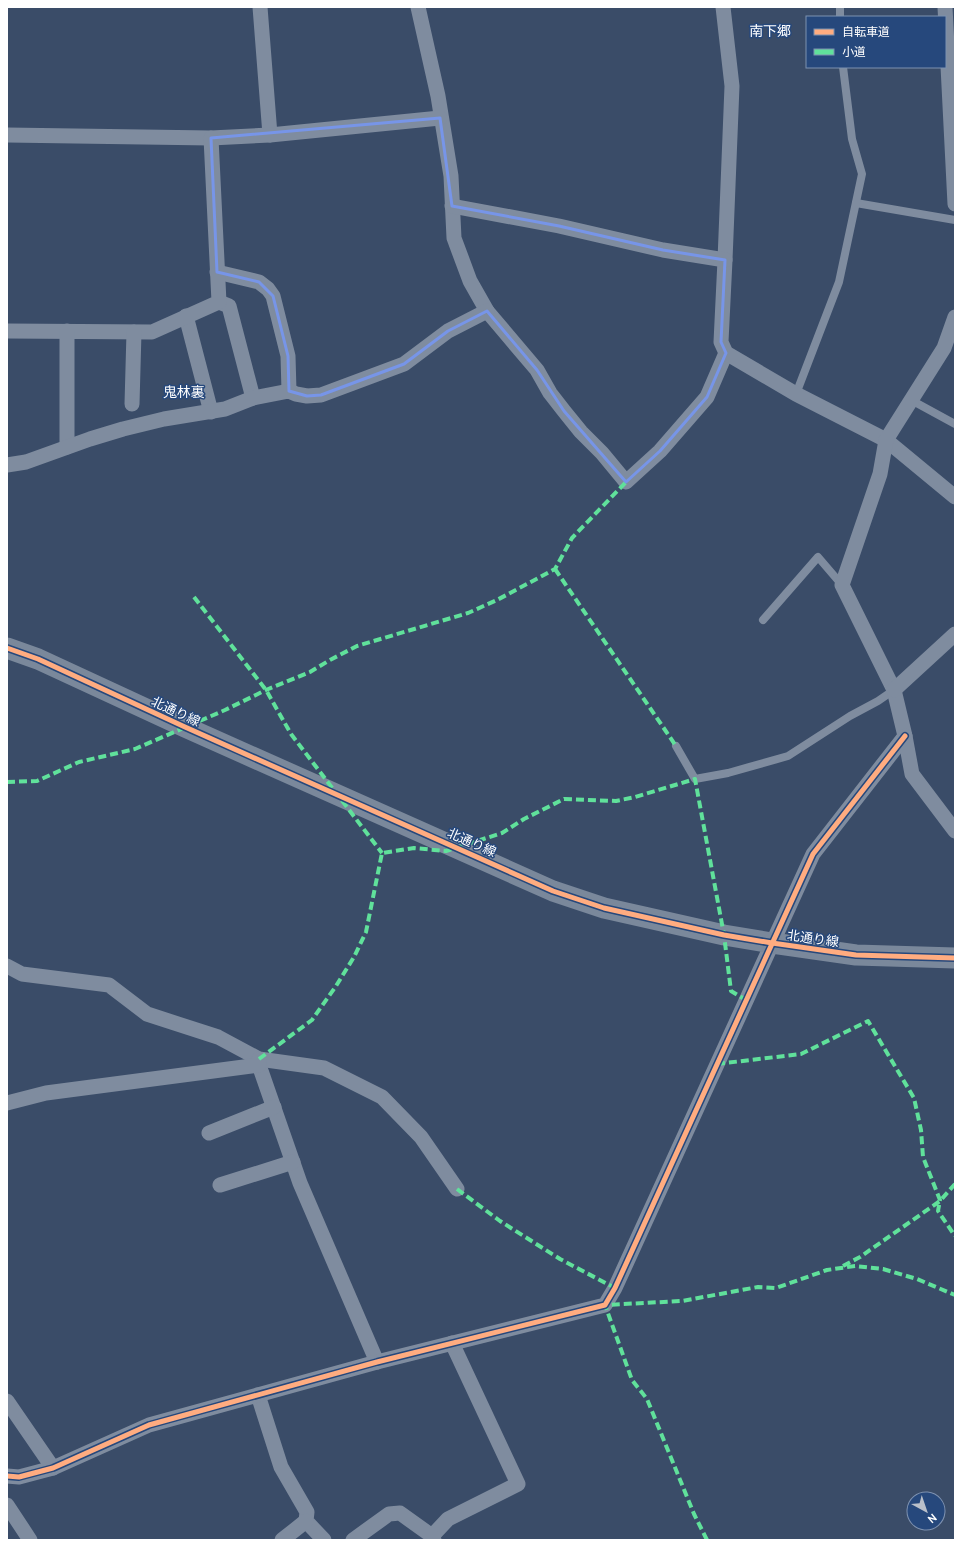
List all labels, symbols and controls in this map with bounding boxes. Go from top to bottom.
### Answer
legend [806,16,946,68]
district label: 南下郷 [749,22,791,40]
text: 自転車道 [842,24,890,39]
text: 小道 [842,44,866,59]
district label: 鬼林裏 [163,383,205,401]
street label: 北通り線 [149,693,203,729]
street label: 北通り線 [445,824,499,860]
street label: 北通り線 [786,926,840,950]
north arrow [906,1491,946,1531]
text: N [925,1511,940,1527]

